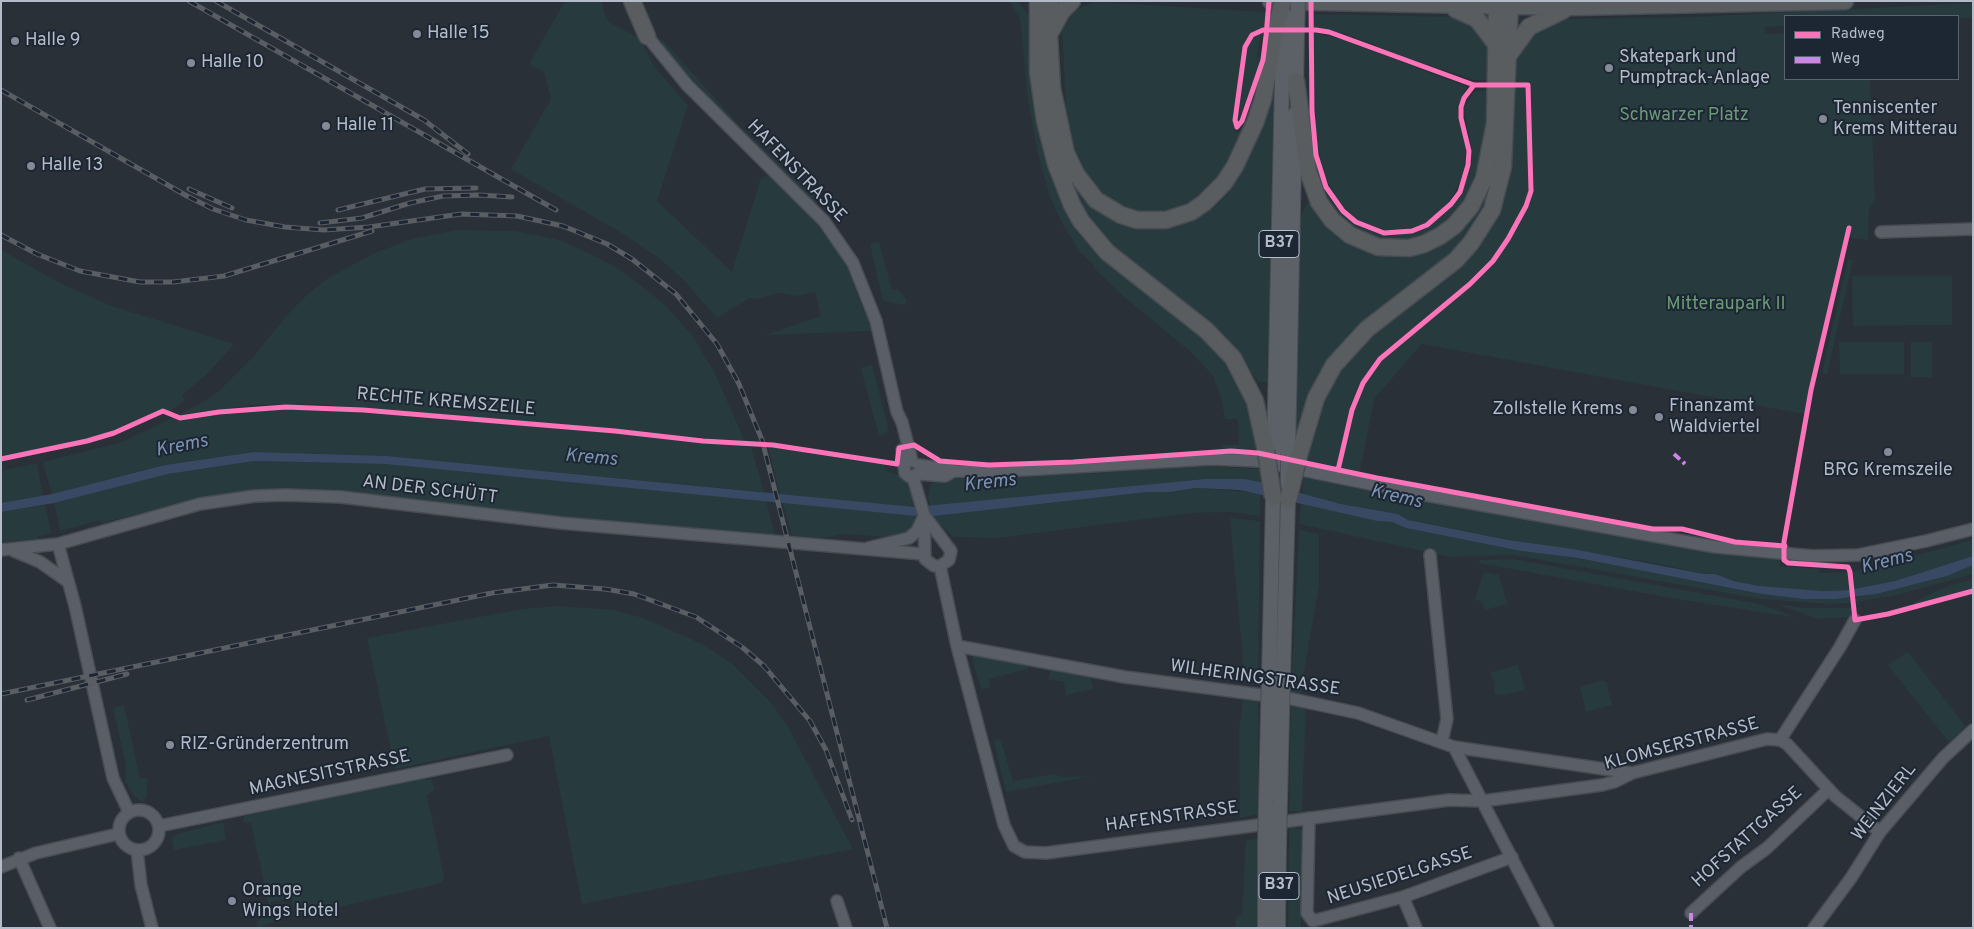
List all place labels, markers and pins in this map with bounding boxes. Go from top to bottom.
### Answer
place label: Halle 15 [427,23,490,45]
marker: Halle 15 [411,28,423,40]
place label: Halle 9 [25,30,81,52]
marker: Halle 9 [9,35,21,47]
place label: Skatepark und Pumptrack-Anlage [1619,47,1770,90]
place label: Halle 10 [201,52,264,74]
marker: Halle 10 [185,57,197,69]
marker: Skatepark und Pumptrack-Anlage [1603,62,1615,74]
place label: Tenniscenter Krems Mitterau [1833,98,1958,140]
marker: Tenniscenter Krems Mitterau [1817,113,1829,125]
place label: Halle 11 [336,115,394,137]
marker: Halle 11 [320,120,332,132]
place label: Halle 13 [41,155,103,177]
marker: Halle 13 [25,160,37,172]
place label: Finanzamt Waldviertel [1669,396,1760,438]
place label: Zollstelle Krems [1492,399,1623,421]
marker: Zollstelle Krems [1627,404,1639,416]
marker: Finanzamt Waldviertel [1653,411,1665,423]
marker: BRG Kremszeile [1882,446,1894,458]
place label: BRG Kremszeile [1823,460,1953,482]
place label: RIZ-Gründerzentrum [180,734,349,756]
marker: RIZ-Gründerzentrum [164,739,176,751]
place label: Orange Wings Hotel [242,880,338,922]
marker: Orange Wings Hotel [226,895,238,907]

